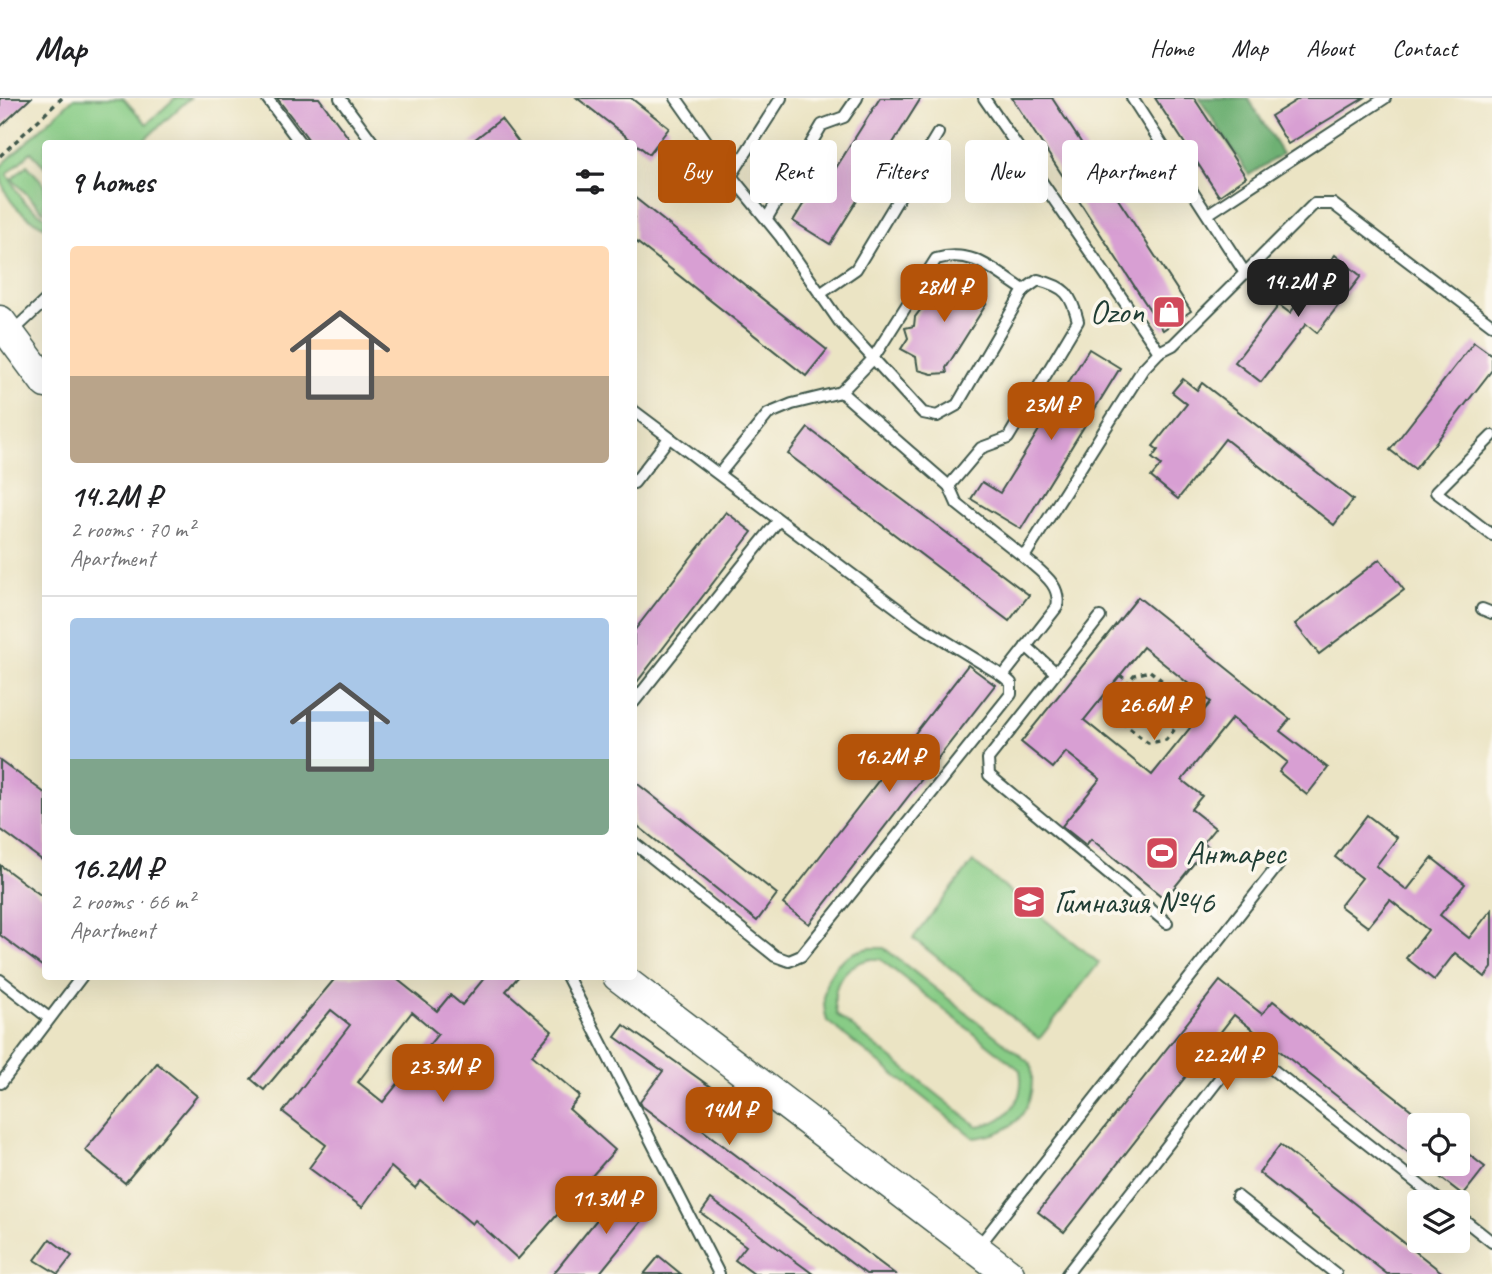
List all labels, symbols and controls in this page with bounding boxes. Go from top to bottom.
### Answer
text: Map [35,27,86,69]
text: Home [1150,33,1193,63]
text: Map [1231,33,1268,63]
text: About [1306,33,1354,63]
text: Contact [1392,33,1457,63]
chip: Buy [658,140,736,203]
chip: Rent [750,140,837,203]
chip: Filters [851,140,951,203]
chip: New [965,140,1048,203]
chip: Apartment [1062,140,1198,203]
text: 9 homes [70,163,154,201]
icon: filters [571,163,609,201]
pin: 14.2M ₽ [1233,260,1363,319]
pin: 28M ₽ [895,264,993,324]
text: 14.2M ₽ [1263,267,1333,296]
text: 28M ₽ [917,272,971,301]
place label: Ozon [1090,291,1144,333]
icon: home [277,292,403,418]
shop icon: Ozon [1150,293,1188,331]
pin: 23M ₽ [1002,382,1100,442]
text: 23M ₽ [1024,390,1078,419]
text: 14.2M ₽ [70,477,161,515]
text: 2 rooms · 70 m² [70,515,194,544]
text: Apartment [70,544,155,573]
icon: home [277,664,403,790]
pin: 26.6M ₽ [1089,682,1219,742]
text: 26.6M ₽ [1119,690,1189,719]
pin: 16.2M ₽ [824,734,954,794]
text: 16.2M ₽ [854,742,924,771]
place label: Антарес [1186,832,1288,874]
sports icon: Антарес [1143,834,1181,872]
text: 16.2M ₽ [70,849,162,887]
place label: Гимназия №46 [1054,881,1215,923]
school or university icon: Гимназия №46 [1010,883,1048,921]
text: 2 rooms · 66 m² [70,887,194,916]
text: Apartment [70,916,155,945]
pin: 22.2M ₽ [1162,1032,1292,1092]
text: 22.2M ₽ [1192,1040,1262,1069]
pin: 23.3M ₽ [378,1044,508,1104]
text: 23.3M ₽ [408,1052,478,1081]
pin: 14M ₽ [680,1088,778,1147]
text: 14M ₽ [702,1095,756,1124]
map controls [1407,1113,1470,1253]
button: locate [1407,1113,1470,1176]
pin: 11.3M ₽ [541,1176,671,1236]
text: 11.3M ₽ [571,1184,641,1213]
button: layers [1407,1190,1470,1253]

